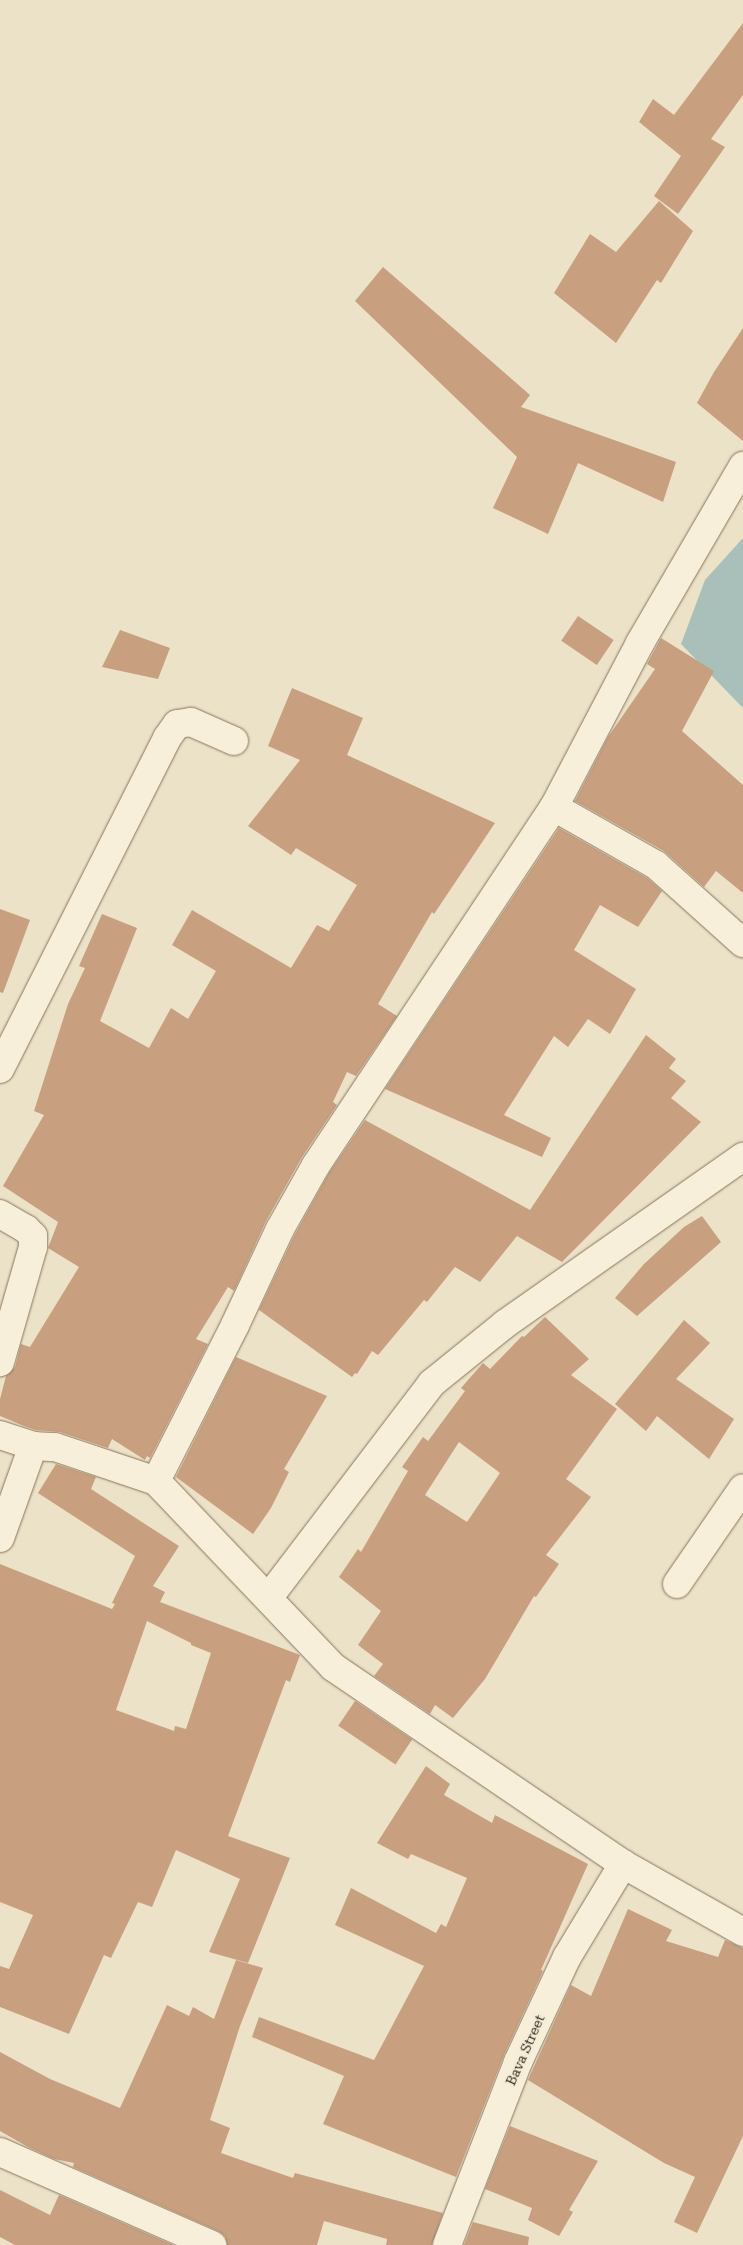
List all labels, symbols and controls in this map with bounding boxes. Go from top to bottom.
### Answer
street label: Bava Street [502,2012,548,2088]

